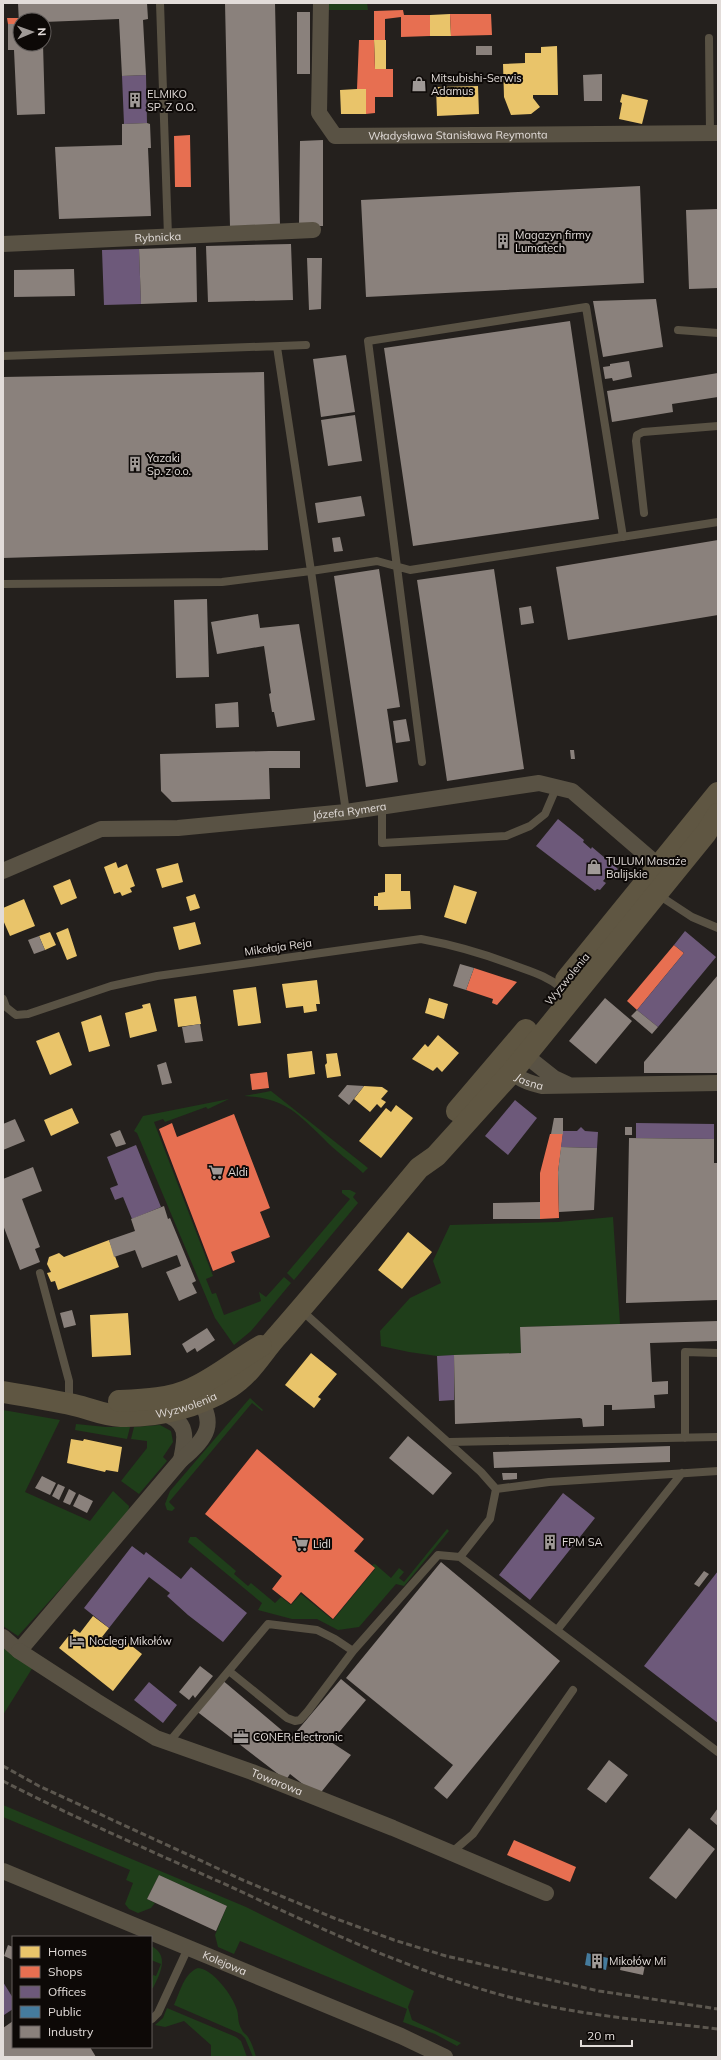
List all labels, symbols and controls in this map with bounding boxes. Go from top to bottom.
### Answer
north arrow [12,12,52,52]
text: N [35,27,49,36]
place label: Mitsubishi-Serwis Adamus [431,71,522,98]
shop icon: Mitsubishi-Serwis Adamus [410,75,428,93]
place label: ELMIKO SP. Z O.O. [147,87,196,114]
building icon: ELMIKO SP. Z O.O. [126,91,144,109]
street label: Władysława Stanisława Reymonta [368,127,548,143]
place label: Magazyn firmy Lumatech [515,228,591,255]
street label: Rybnicka [134,229,182,245]
building icon: Magazyn firmy Lumatech [494,232,512,250]
place label: Yazaki Sp. z o.o. [146,451,191,478]
building icon: Yazaki Sp. z o.o. [126,455,144,473]
street label: Józefa Rymera [312,799,387,822]
place label: TULUM Masaże Balijskie [606,854,686,881]
shop icon: TULUM Masaże Balijskie [585,858,603,876]
street label: Mikołaja Reja [243,935,313,959]
street label: Wyzwolenia [542,950,592,1008]
street label: Jasna [512,1070,545,1093]
supermarket icon: Aldi [207,1163,225,1181]
place label: Aldi [228,1165,248,1179]
street label: Wyzwolenia [154,1389,219,1421]
building icon: FPM SA [541,1533,559,1551]
supermarket icon: Lidl [292,1535,310,1553]
place label: FPM SA [562,1535,603,1549]
place label: Lidl [313,1537,331,1551]
hotel icon: Noclegi Mikołów [68,1632,86,1650]
place label: Noclegi Mikołów [89,1634,172,1648]
office icon: CONER Electronic [232,1728,250,1746]
place label: CONER Electronic [253,1730,344,1744]
street label: Towarowa [249,1765,305,1798]
legend [12,1936,152,2048]
text: Homes [48,1944,87,1959]
street label: Kolejowa [200,1948,249,1978]
building icon: Mikołów Mi [588,1952,606,1970]
place label: Mikołów Mi [609,1954,666,1968]
text: Shops [48,1964,83,1979]
text: Offices [48,1984,86,1999]
text: Public [48,2004,82,2019]
scale bar [581,2022,632,2048]
text: Industry [48,2024,94,2039]
text: 20 m [587,2028,615,2043]

